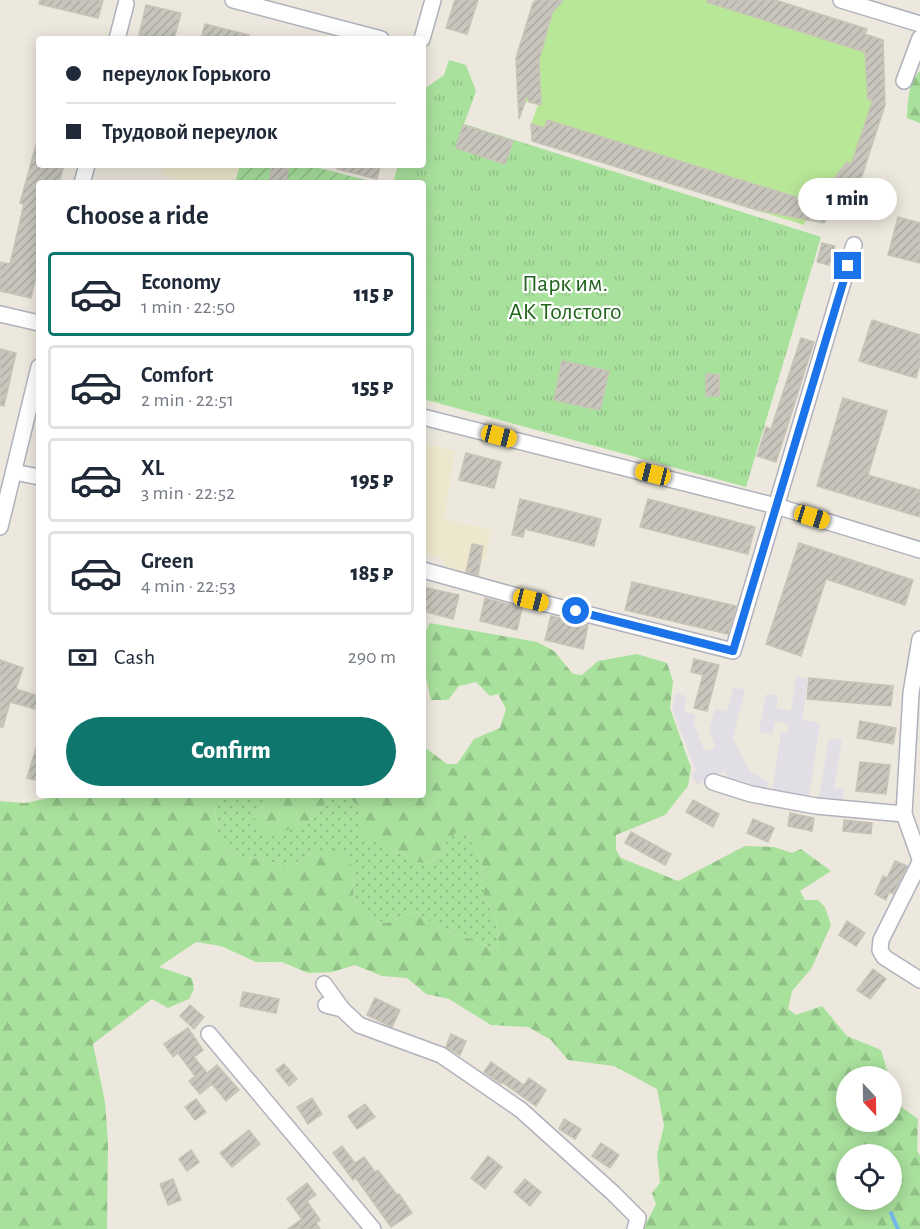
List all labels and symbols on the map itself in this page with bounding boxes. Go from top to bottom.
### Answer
callout: 1 min [798,179,898,221]
route end [834,252,861,279]
park label: Парк им. АК Толстого [508,272,622,324]
car [479,423,519,449]
car [633,461,673,487]
car [792,503,832,531]
car [511,587,551,613]
route start [562,597,589,624]
north arrow [836,1066,902,1132]

